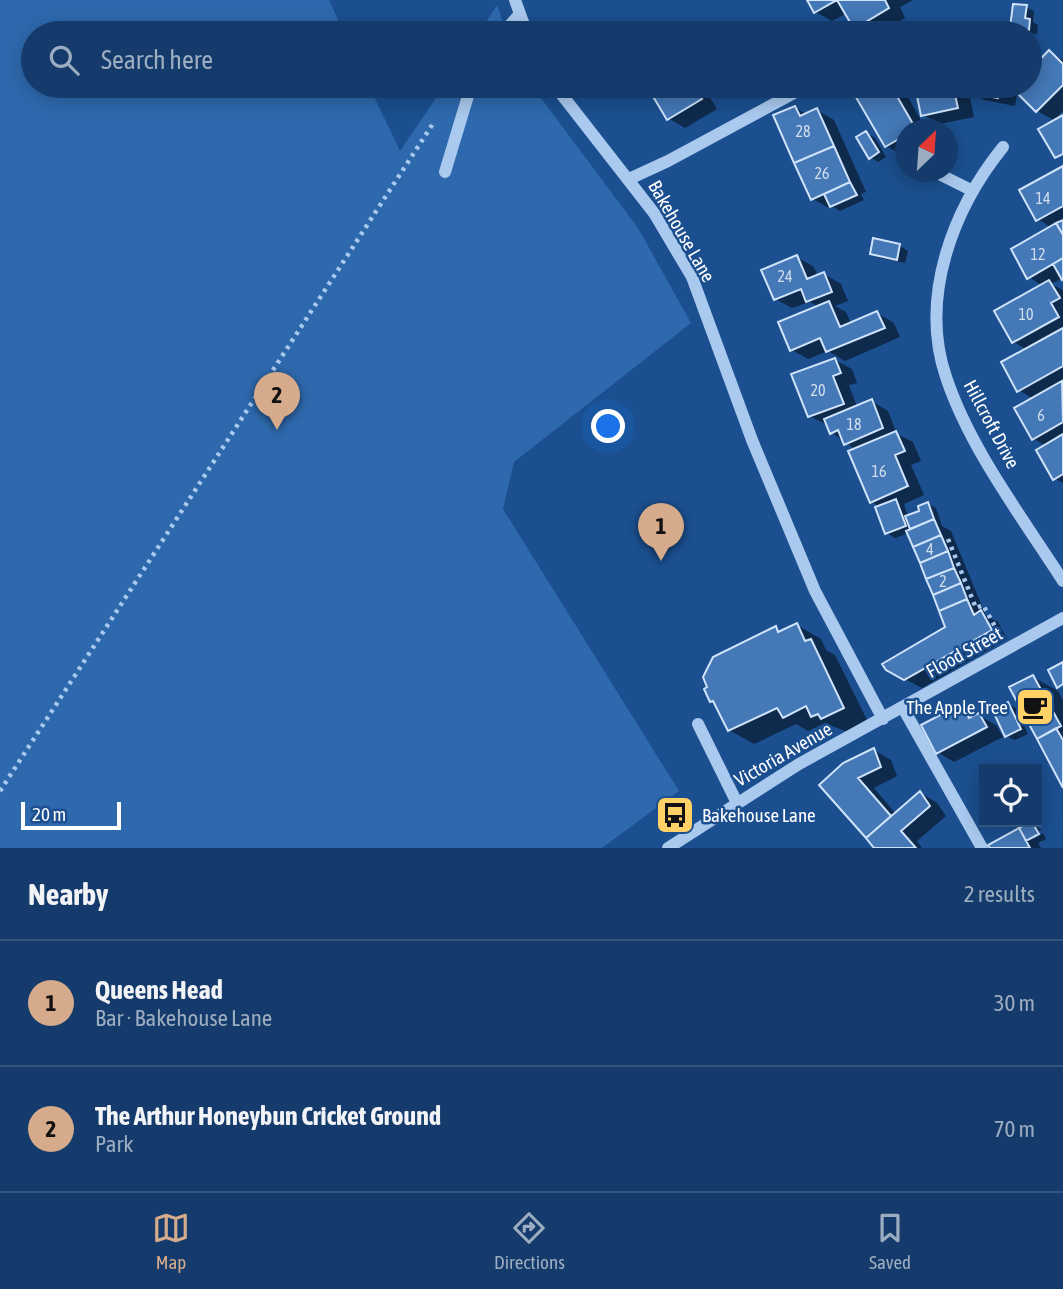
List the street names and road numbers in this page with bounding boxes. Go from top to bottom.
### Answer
street label: Bakehouse Lane [644,176,720,286]
street label: Hillcroft Drive [960,376,1024,472]
street label: Flood Street [922,622,1006,682]
street label: Victoria Avenue [730,717,836,791]

